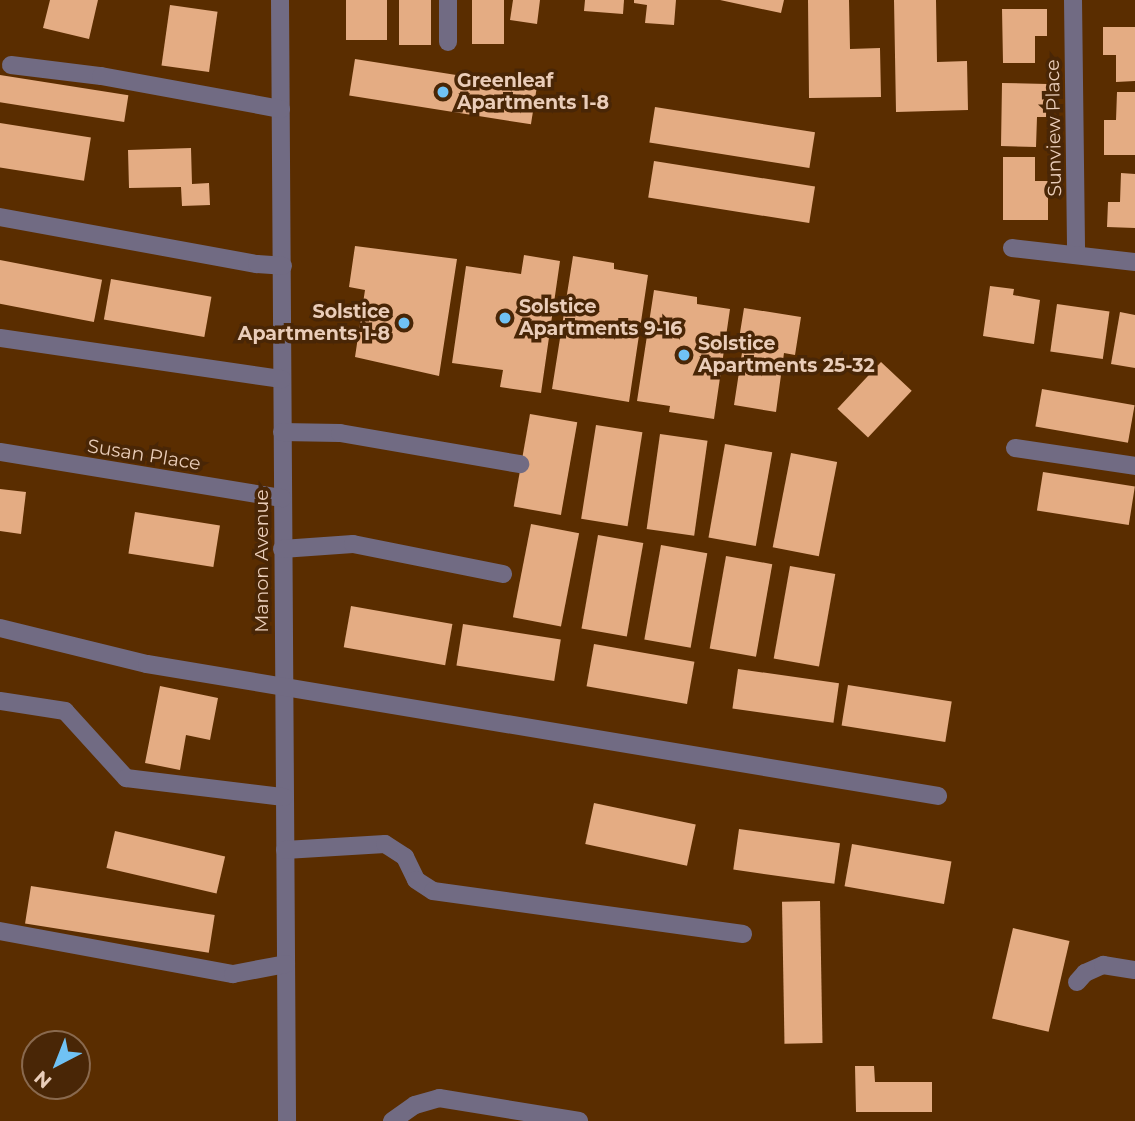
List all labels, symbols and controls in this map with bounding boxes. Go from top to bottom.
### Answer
street label: Sunview Place [1041,59,1067,197]
place label: Greenleaf Apartments 1-8 [457,70,609,114]
marker: Greenleaf Apartments 1-8 [435,84,451,100]
place label: Solstice Apartments 9-16 [519,296,682,340]
place label: Solstice Apartments 1-8 [238,301,390,345]
marker: Solstice Apartments 9-16 [497,310,513,326]
marker: Solstice Apartments 1-8 [396,315,412,331]
place label: Solstice Apartments 25-32 [698,333,875,377]
marker: Solstice Apartments 25-32 [676,347,692,363]
street label: Susan Place [86,435,202,475]
street label: Manon Avenue [251,489,273,633]
north arrow [21,1030,91,1100]
text: N [30,1066,56,1093]

